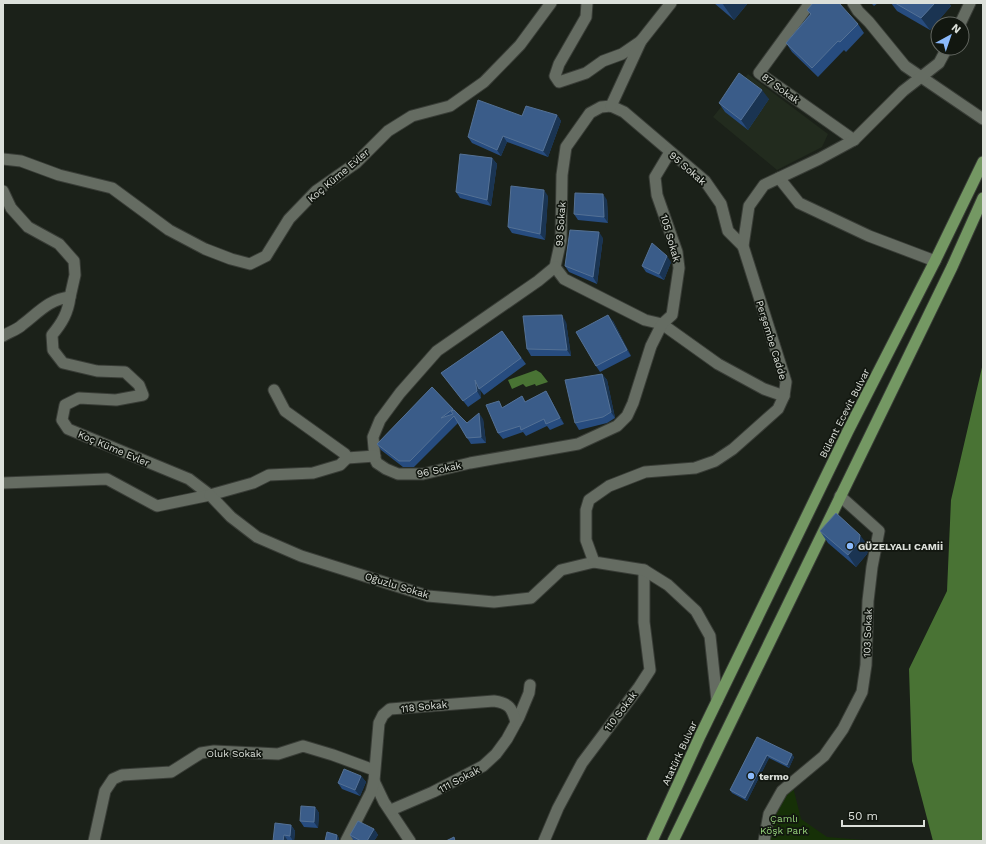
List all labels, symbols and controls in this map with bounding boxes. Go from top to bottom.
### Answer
north arrow [930,16,970,56]
text: N [949,21,963,36]
street label: 87 Sokak [760,71,802,106]
street label: Koç Küme Evler [305,147,371,204]
street label: 95 Sokak [667,150,708,187]
street label: 93 Sokak [553,201,568,247]
street label: 105 Sokak [659,213,683,263]
street label: Perşembe Cadde [754,299,789,381]
street label: Bülent Ecevit Bulvar [817,367,872,460]
street label: Koç Küme Evler [76,428,151,468]
street label: 96 Sokak [416,459,463,480]
marker: GÜZELYALI CAMİİ [845,541,855,551]
place label: GÜZELYALI CAMİİ [858,541,943,552]
street label: Oğuzlu Sokak [364,571,430,601]
street label: 103 Sokak [861,608,874,657]
street label: 110 Sokak [602,689,639,733]
street label: 118 Sokak [400,699,448,714]
street label: Atatürk Bulvar [660,719,699,787]
street label: Oluk Sokak [207,748,262,759]
street label: 111 Sokak [437,764,482,795]
marker: termo [746,771,756,781]
place label: termo [759,771,789,782]
scale bar [842,802,924,828]
text: 50 m [848,809,878,823]
park label: Çamlı Köşk Park [760,813,808,836]

